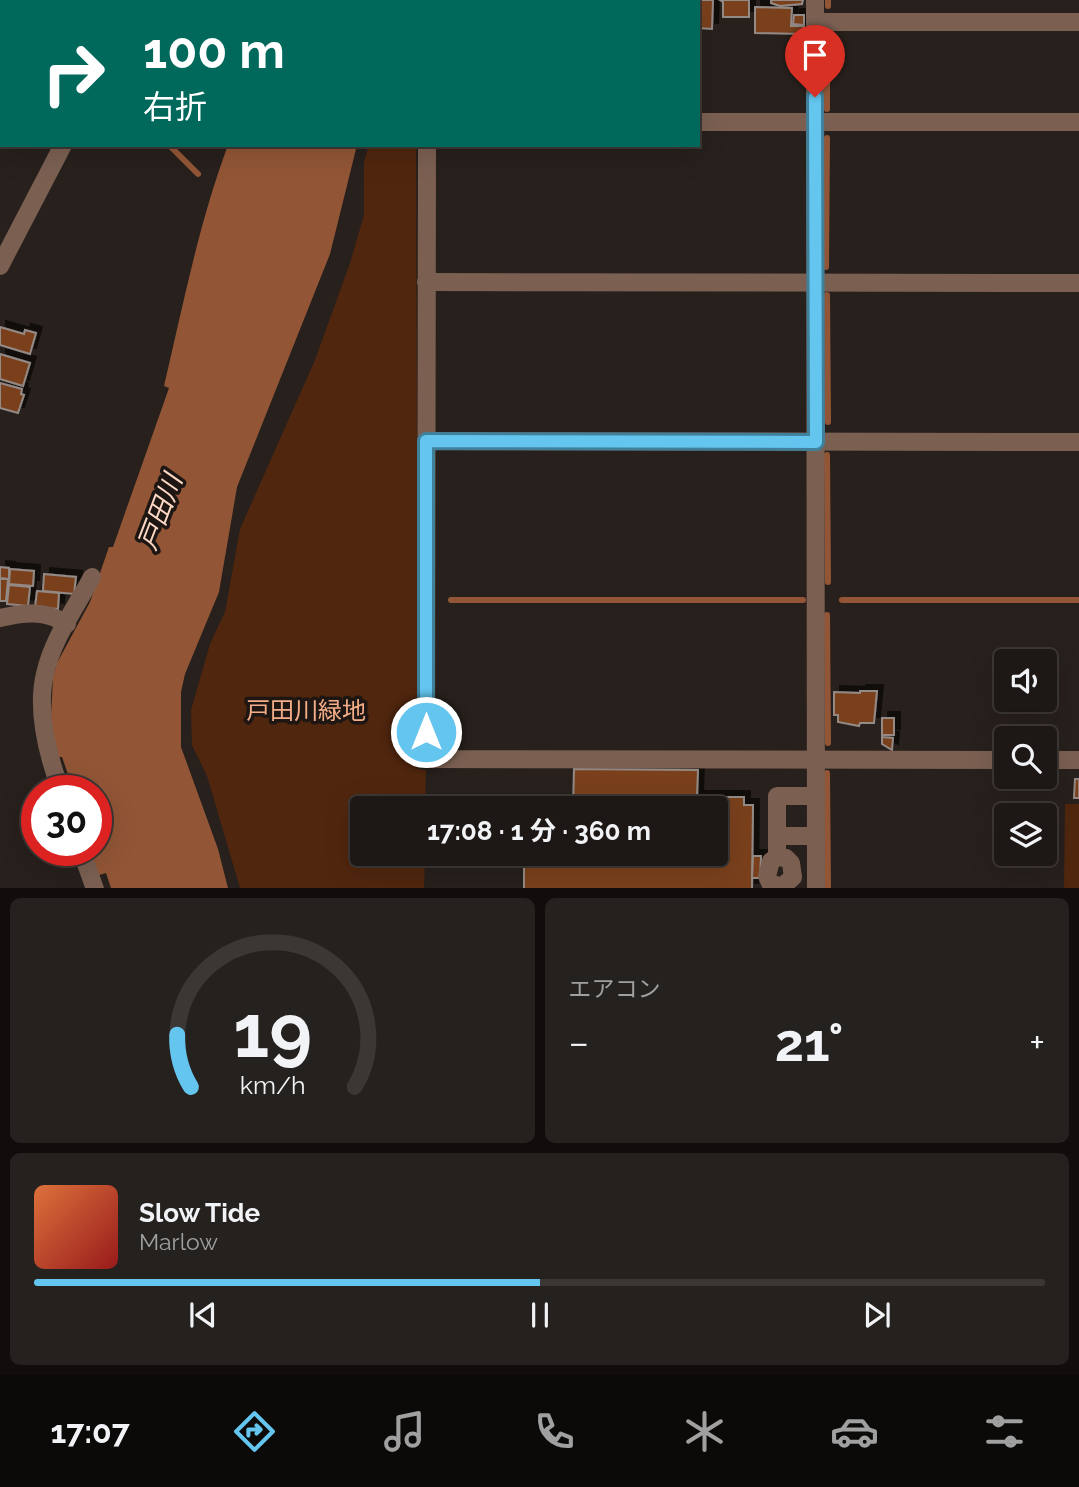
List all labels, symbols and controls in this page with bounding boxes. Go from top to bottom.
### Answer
text: 100 m [143,22,285,79]
pin [785,25,845,97]
icon: right [28,28,119,119]
icon: arrive [796,36,834,74]
text: 右折 [143,88,207,125]
water label: 戸田川 [132,467,189,554]
map controls [994,649,1057,866]
button: sound [994,649,1057,712]
position arrow [389,695,463,769]
park label: 戸田川緑地 [246,696,366,725]
button: search [994,726,1057,789]
speed limit sign: 30 [21,775,112,866]
button: layers [994,803,1057,866]
text: 17:08 · 1 分 · 360 m [427,816,651,846]
text: エアコン [569,975,661,1002]
text: 19 [233,989,312,1074]
text: 21° [775,1012,843,1073]
text: − [569,1020,589,1065]
text: + [1029,1020,1045,1065]
text: km/h [239,1069,305,1099]
text: Slow Tide [139,1198,260,1228]
text: Marlow [139,1228,218,1255]
icon: previous [184,1296,222,1334]
icon: pause [521,1296,559,1334]
icon: next [858,1296,896,1334]
icon: directions [230,1407,279,1456]
icon: music [380,1407,429,1456]
icon: phone [530,1407,579,1456]
icon: climate [680,1407,729,1456]
icon: car [830,1407,879,1456]
icon: filters [980,1407,1029,1456]
text: 17:07 [50,1413,130,1450]

